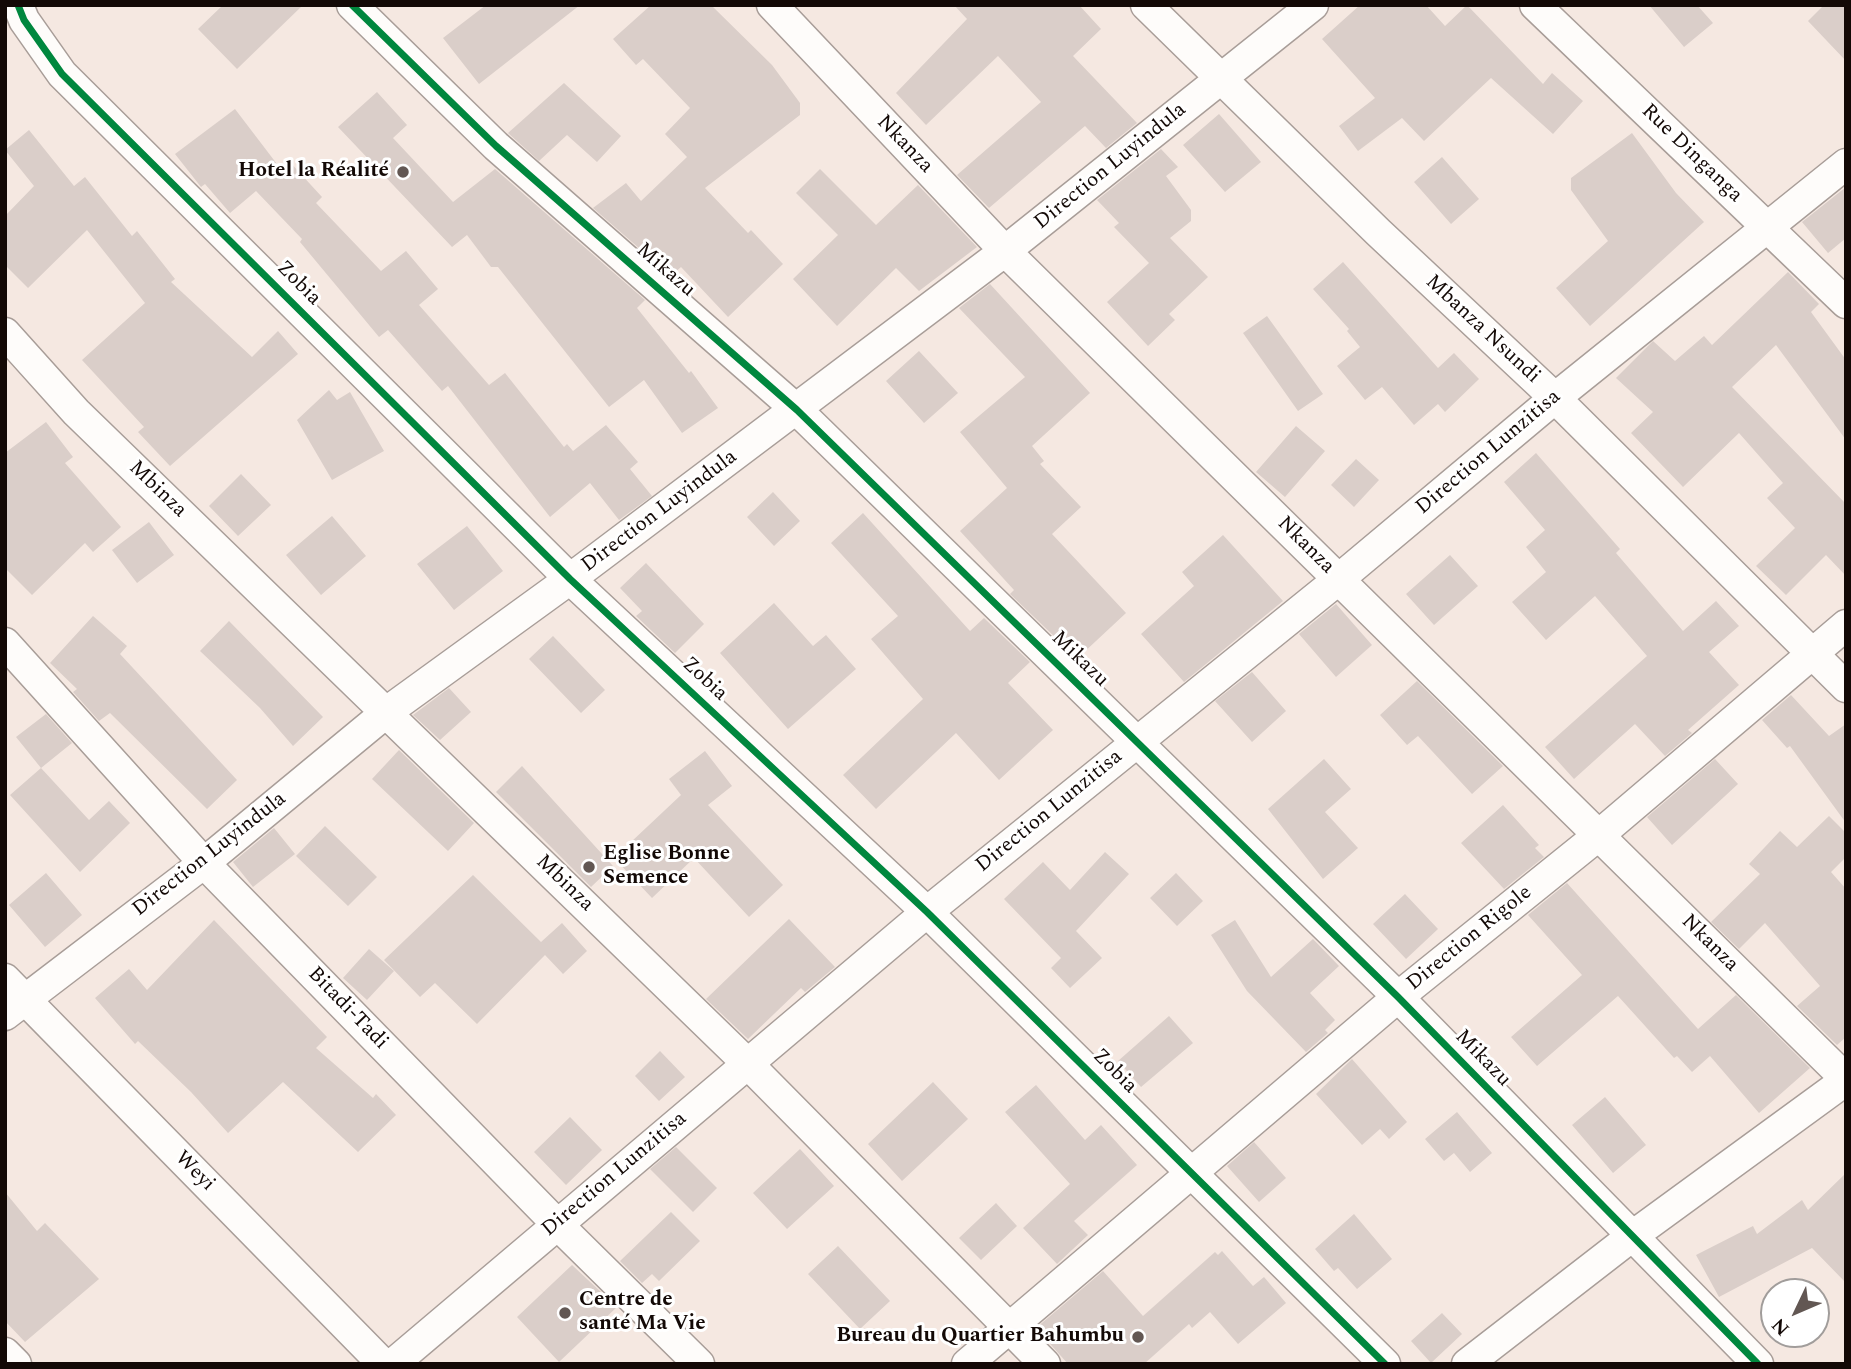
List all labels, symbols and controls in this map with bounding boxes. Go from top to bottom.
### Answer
street label: Direction Luyindula [1030,98,1192,236]
street label: Rue Dinganga [1635,99,1747,209]
street label: Nkanza [870,111,938,179]
place label: Hotel la Réalité [238,159,389,185]
marker: Hotel la Réalité [395,164,411,180]
street label: Mikazu [630,239,700,303]
street label: Zobia [270,256,326,312]
street label: Mbanza Nsundi [1419,270,1545,390]
street label: Direction Lunzitisa [1411,385,1567,521]
street label: Direction Luyindula [577,445,743,579]
street label: Mbinza [123,456,191,524]
street label: Nkanza [1271,512,1339,580]
street label: Mikazu [1045,627,1113,693]
street label: Zobia [676,653,732,707]
street label: Direction Lunzitisa [972,745,1128,879]
street label: Direction Luyindula [128,787,292,923]
place label: Eglise Bonne Semence [603,842,730,892]
street label: Mbinza [530,850,598,918]
marker: Eglise Bonne Semence [581,859,597,875]
street label: Direction Rigole [1402,881,1538,997]
street label: Nkanza [1675,910,1743,978]
street label: Bitadi-Tadi [301,962,393,1056]
street label: Mikazu [1449,1025,1515,1093]
street label: Zobia [1086,1044,1142,1100]
street label: Direction Lunzitisa [537,1107,693,1243]
street label: Weyi [168,1146,220,1198]
north arrow [1760,1278,1830,1348]
place label: Centre de santé Ma Vie [579,1288,706,1338]
marker: Centre de santé Ma Vie [557,1305,573,1321]
text: N [1765,1311,1797,1342]
place label: Bureau du Quartier Bahumbu [836,1324,1124,1350]
marker: Bureau du Quartier Bahumbu [1130,1329,1146,1345]

